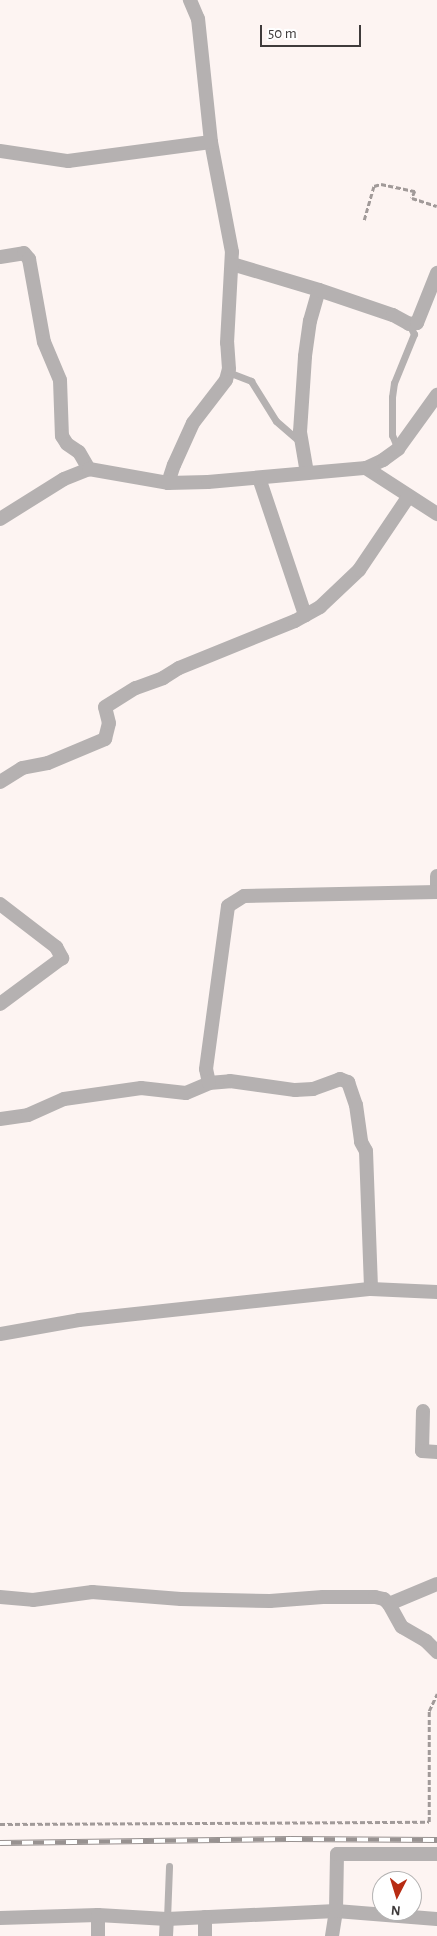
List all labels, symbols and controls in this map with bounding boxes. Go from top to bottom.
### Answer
scale bar [262,15,363,47]
text: 50 m [268,26,297,41]
north arrow [372,1871,422,1921]
text: N [390,1903,401,1917]

